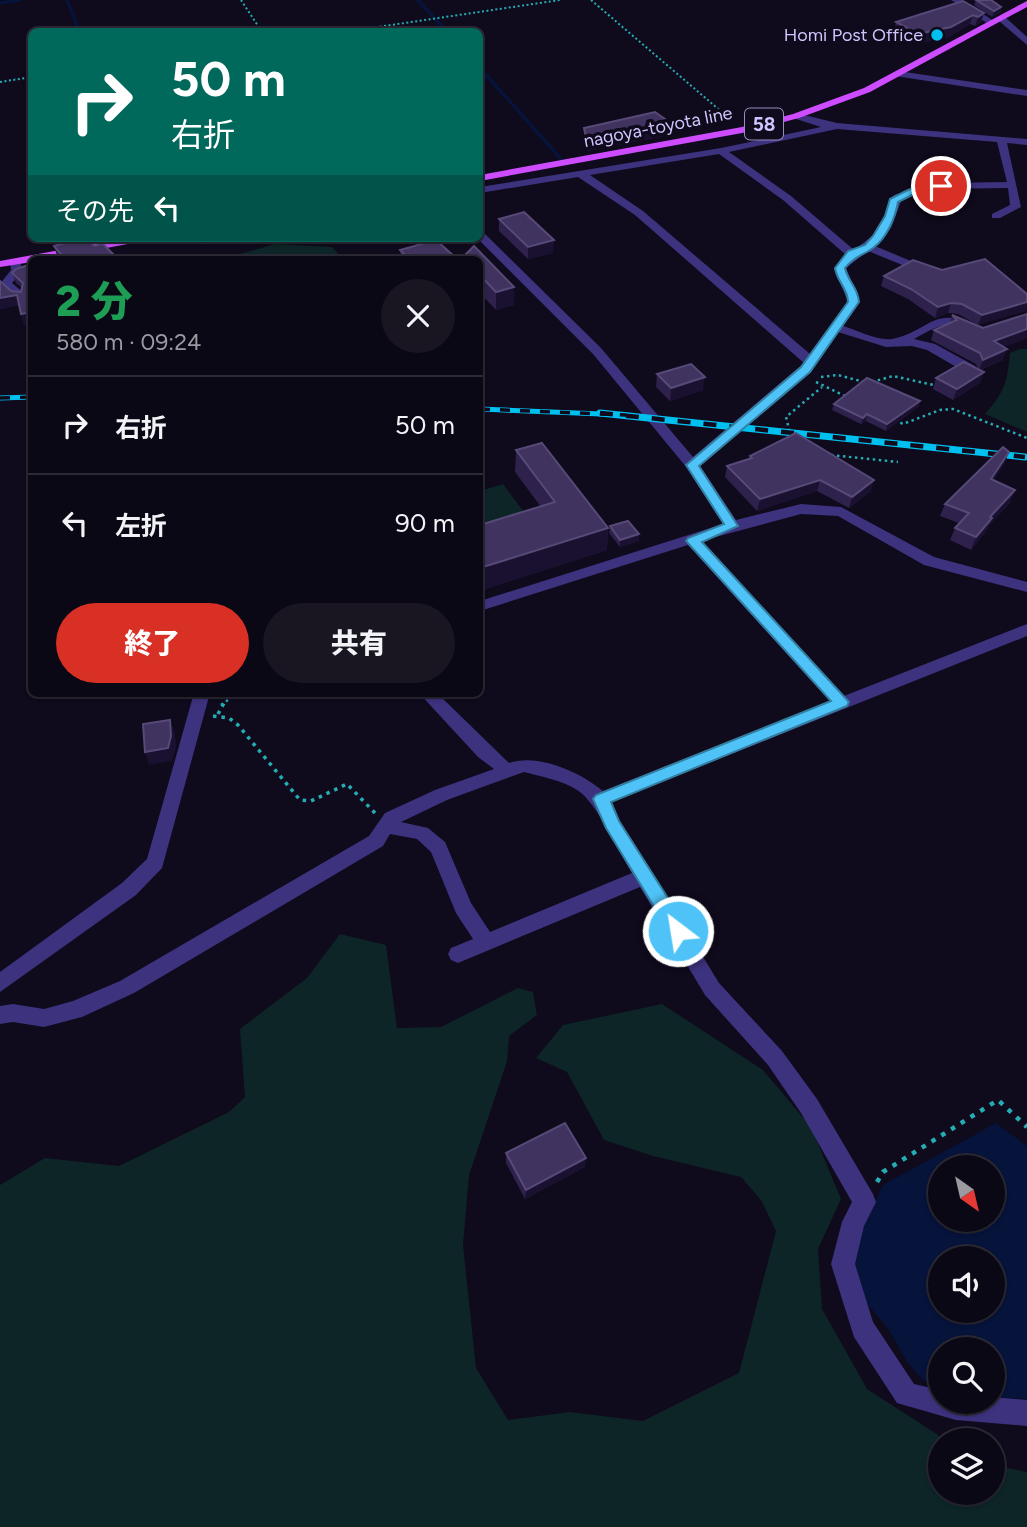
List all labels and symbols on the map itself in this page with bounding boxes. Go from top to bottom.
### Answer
place label: Homi Post Office [784,24,923,46]
marker: Homi Post Office [929,27,945,43]
street label: nagoya-toyota line [582,102,734,152]
road number: 58 [745,108,783,140]
pin [911,156,971,216]
position arrow [641,894,715,968]
north arrow [928,1155,1004,1232]

